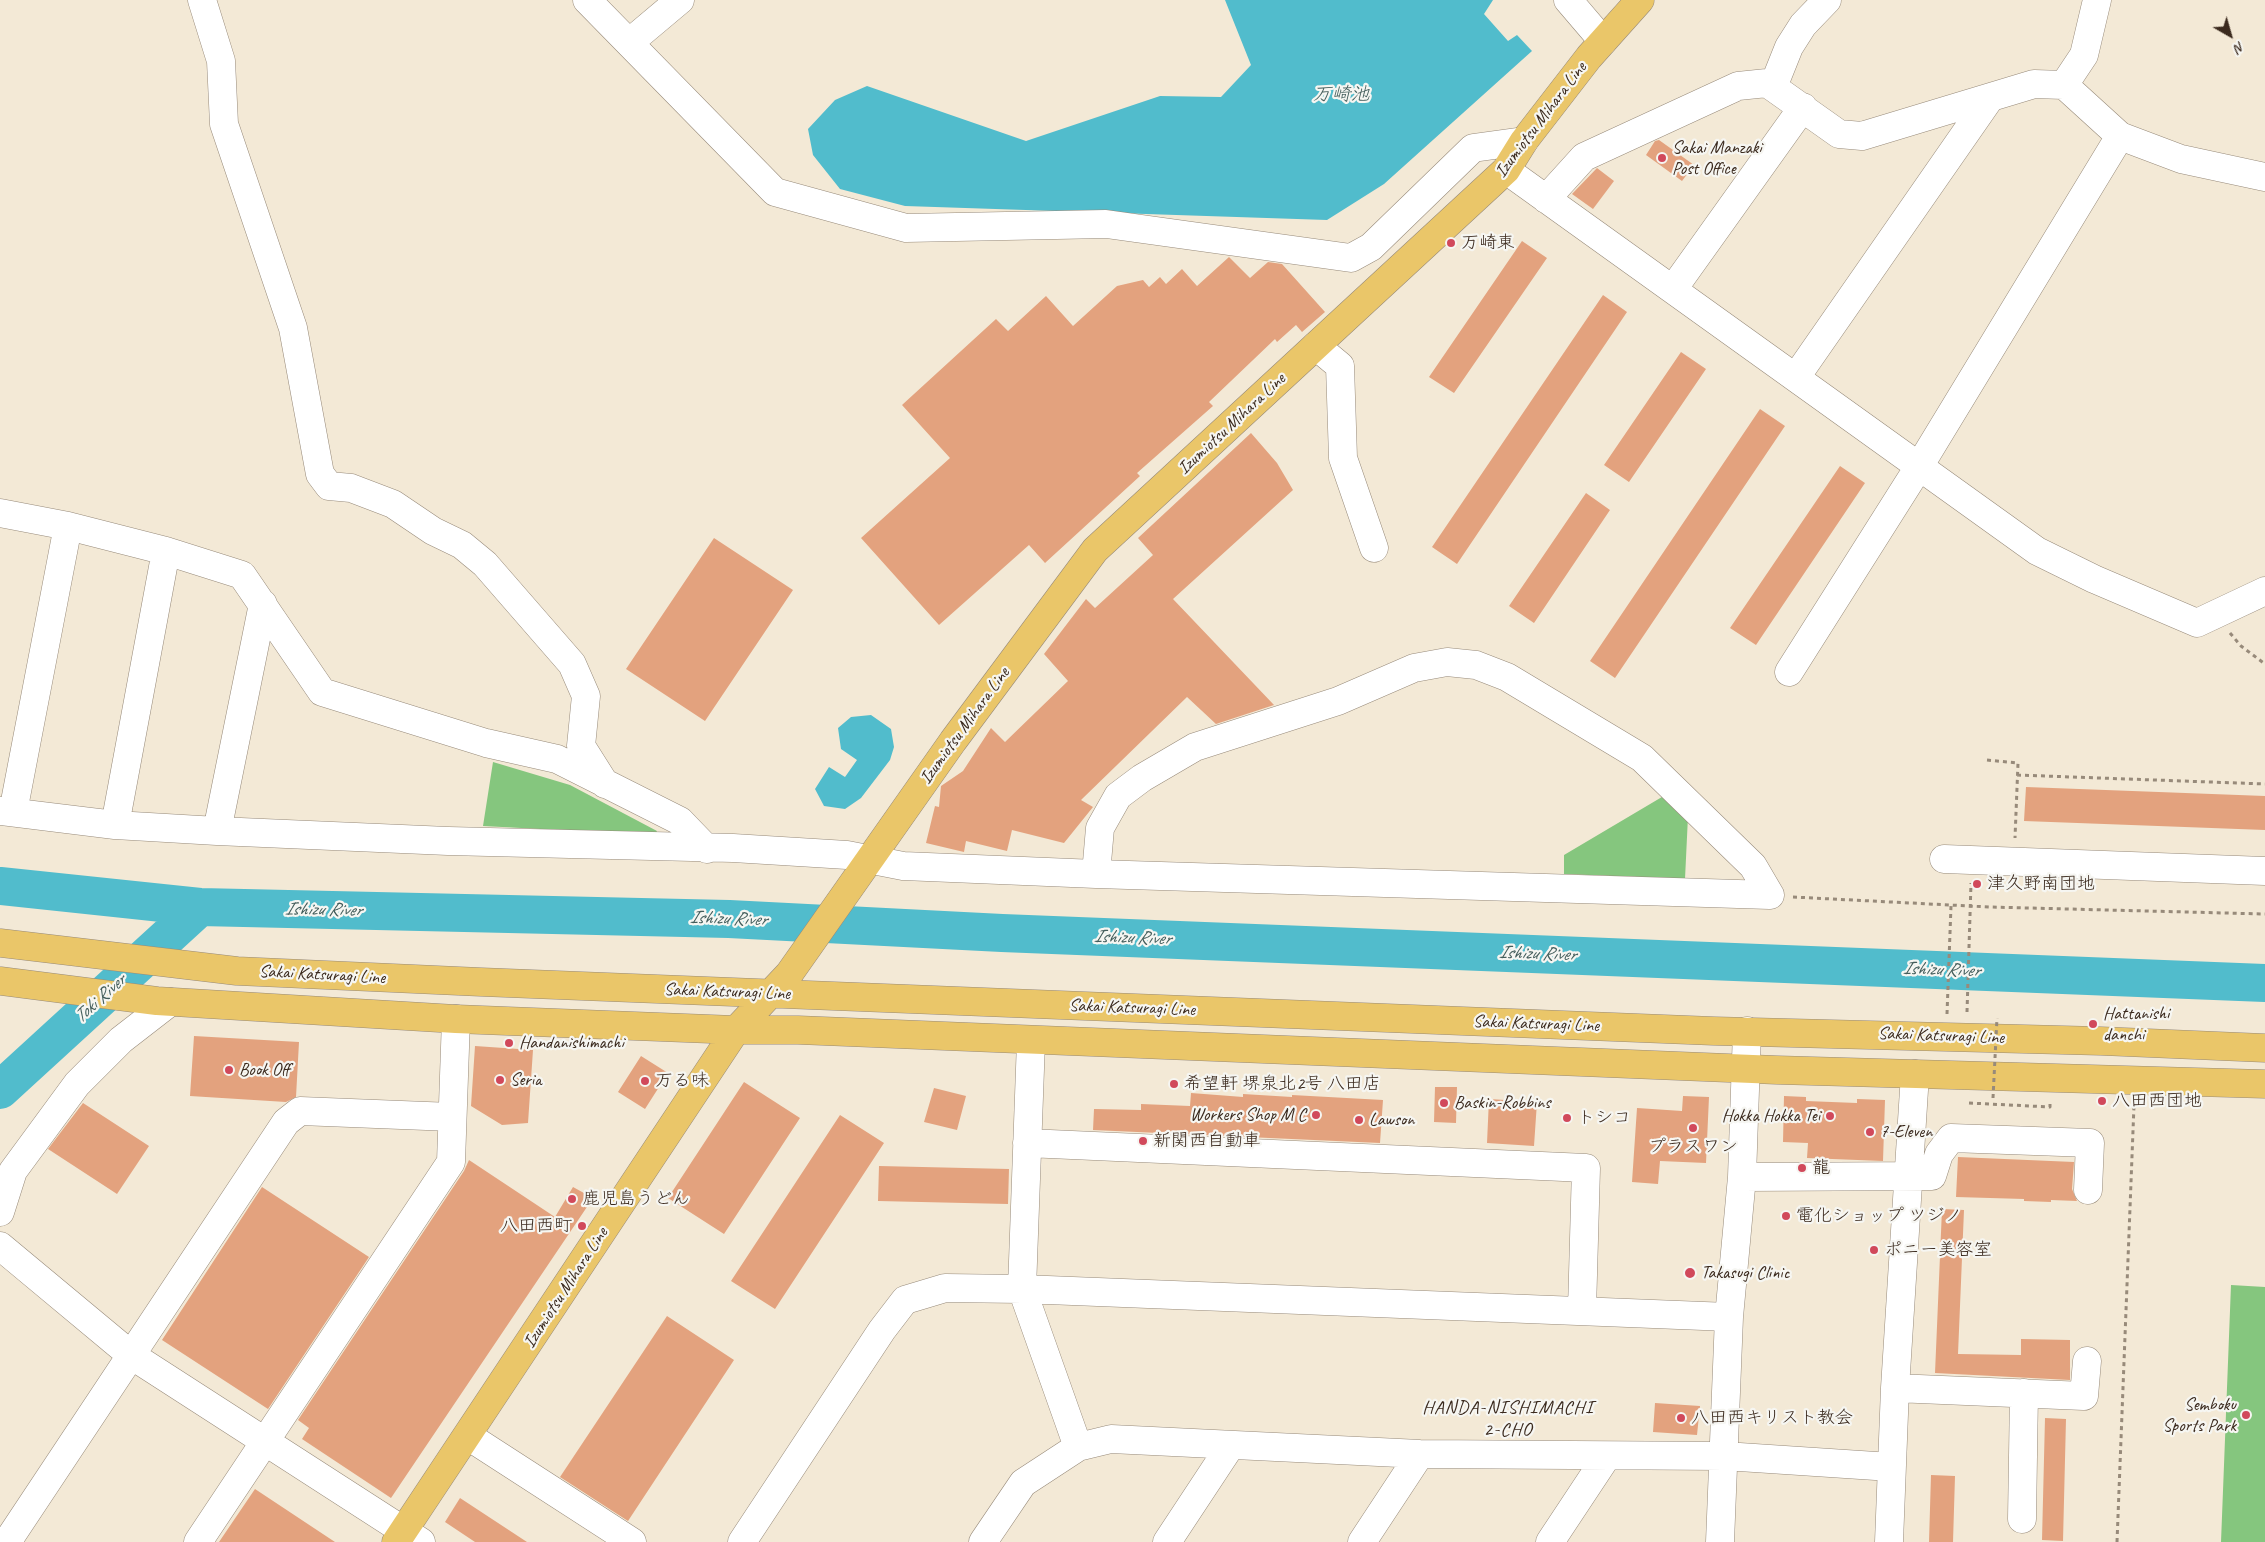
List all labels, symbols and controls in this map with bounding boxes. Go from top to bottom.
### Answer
north arrow [2205,10,2255,60]
text: N [2231,38,2248,57]
street label: Izumiotsu Mihara Line [1490,58,1592,182]
water label: 万崎池 [1313,84,1369,106]
place label: Sakai Manzaki Post Office [1672,137,1762,180]
marker: Sakai Manzaki Post Office [1656,152,1668,164]
place label: 万崎東 [1461,232,1515,254]
marker: 万崎東 [1445,237,1457,249]
street label: Izumiotsu Mihara Line [1174,369,1290,479]
street label: Izumiotsu Mihara Line [915,663,1015,789]
place label: 津久野南団地 [1987,873,2095,895]
marker: 津久野南団地 [1971,878,1983,890]
water label: Ishizu River [284,898,362,922]
water label: Ishizu River [689,906,767,932]
water label: Ishizu River [1093,925,1171,951]
water label: Ishizu River [1498,941,1576,967]
water label: Ishizu River [1902,957,1980,983]
street label: Sakai Katsuragi Line [258,961,386,989]
water label: Toki River [69,970,131,1028]
street label: Sakai Katsuragi Line [664,979,790,1005]
street label: Sakai Katsuragi Line [1069,995,1195,1021]
place label: Hattanishi danchi [2103,1003,2169,1046]
street label: Sakai Katsuragi Line [1473,1011,1599,1037]
marker: Hattanishi danchi [2087,1018,2099,1030]
street label: Sakai Katsuragi Line [1878,1023,2004,1049]
place label: Handanishimachi [519,1032,624,1054]
marker: Handanishimachi [503,1037,515,1049]
place label: Book Off [239,1059,290,1081]
marker: Book Off [223,1064,235,1076]
place label: Seria [510,1069,541,1091]
place label: 万る味 [655,1070,709,1092]
place label: 希望軒 堺泉北2号 八田店 [1184,1073,1381,1095]
marker: Seria [494,1074,506,1086]
marker: 万る味 [639,1075,651,1087]
marker: 希望軒 堺泉北2号 八田店 [1168,1078,1180,1090]
place label: 八田西団地 [2112,1090,2202,1112]
place label: Baskin-Robbins [1454,1092,1550,1114]
marker: 八田西団地 [2096,1095,2108,1107]
marker: Baskin-Robbins [1438,1097,1450,1109]
place label: Workers Shop M C [1190,1104,1306,1126]
place label: Hokka Hokka Tei [1722,1105,1820,1127]
place label: トシコ [1577,1107,1631,1129]
marker: Workers Shop M C [1310,1109,1322,1121]
place label: Lawson [1369,1109,1414,1131]
marker: Hokka Hokka Tei [1824,1110,1836,1122]
marker: トシコ [1561,1112,1573,1124]
marker: Lawson [1353,1114,1365,1126]
place label: 7-Eleven [1880,1121,1932,1143]
marker: プラスワン [1687,1122,1699,1134]
marker: 7-Eleven [1864,1126,1876,1138]
place label: 新関西自動車 [1153,1130,1261,1152]
marker: 新関西自動車 [1137,1135,1149,1147]
place label: プラスワン [1648,1136,1738,1158]
place label: 龍 [1812,1157,1830,1179]
marker: 龍 [1796,1162,1808,1174]
place label: 鹿児島うどん [582,1188,690,1210]
marker: 鹿児島うどん [566,1193,578,1205]
place label: 電化ショップ ツジノ [1796,1205,1962,1227]
marker: 電化ショップ ツジノ [1780,1210,1792,1222]
place label: 八田西町 [500,1215,572,1237]
marker: 八田西町 [576,1220,588,1232]
street label: Izumiotsu Mihara Line [519,1224,613,1352]
place label: ポニー美容室 [1884,1239,1992,1261]
marker: ポニー美容室 [1868,1244,1880,1256]
place label: Takasugi Clinic [1701,1262,1789,1284]
marker: Takasugi Clinic [1683,1266,1697,1280]
place label: Semboku Sports Park [2163,1394,2236,1436]
district label: HANDA-NISHIMACHI 2-CHO [1421,1397,1595,1441]
place label: 八田西キリスト教会 [1691,1407,1853,1429]
marker: Semboku Sports Park [2240,1409,2252,1421]
marker: 八田西キリスト教会 [1675,1412,1687,1424]

